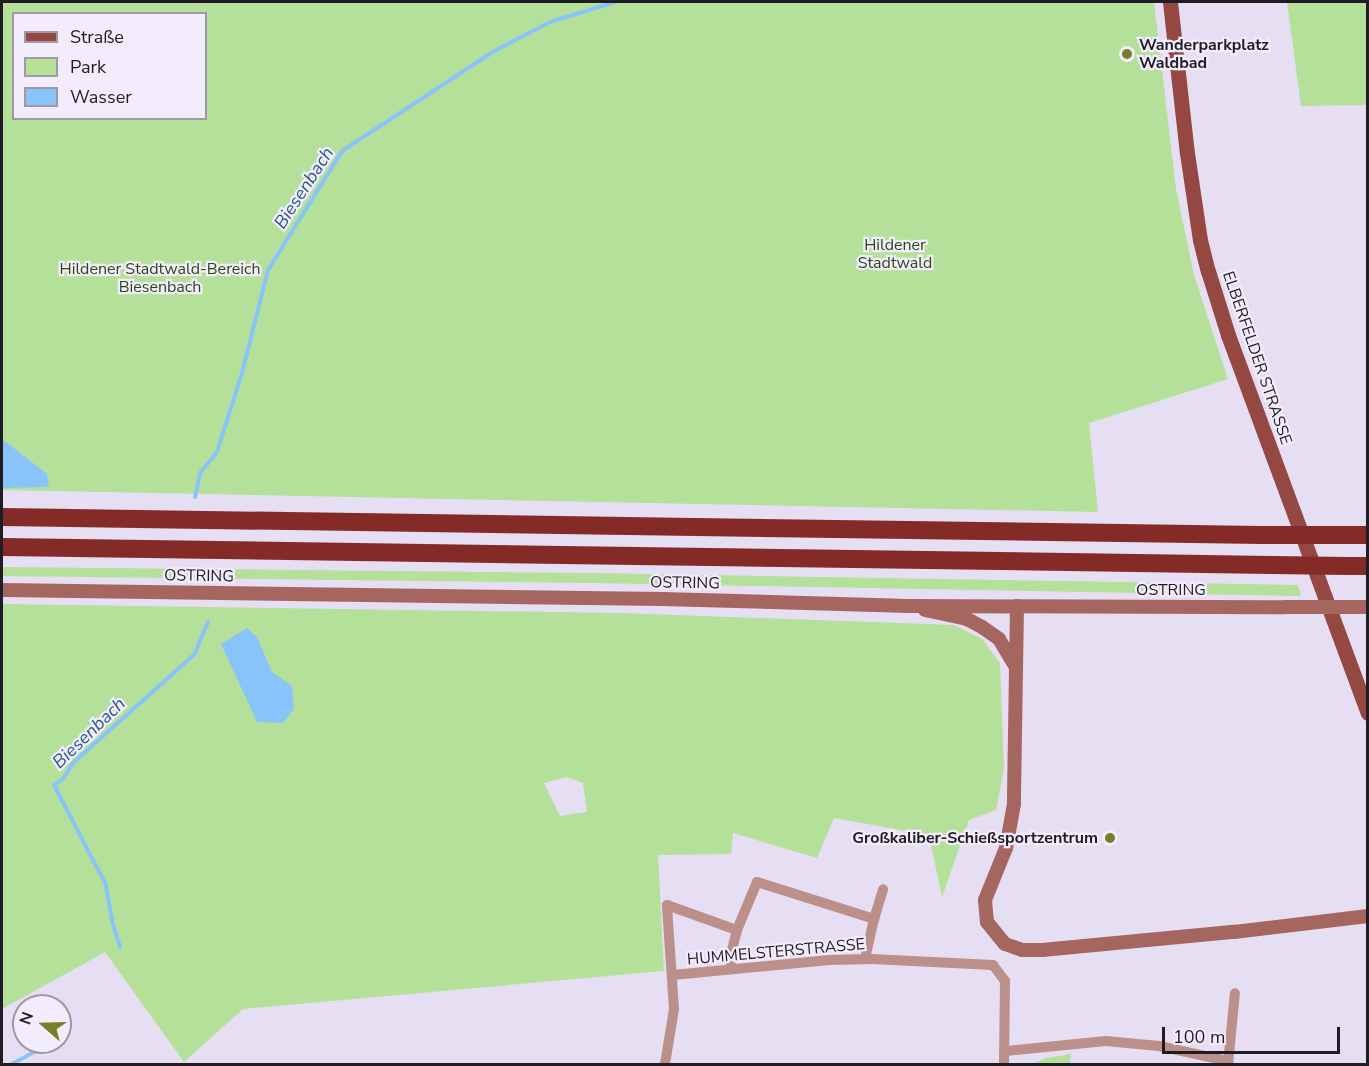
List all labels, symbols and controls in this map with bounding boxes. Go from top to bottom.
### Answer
legend [12,12,207,120]
text: Straße [70,25,124,49]
place label: Wanderparkplatz Waldbad [1139,35,1269,73]
marker: Wanderparkplatz Waldbad [1120,47,1134,61]
text: Park [70,55,106,79]
text: Wasser [70,85,132,109]
water label: Biesenbach [270,143,338,233]
park label: Hildener Stadtwald [858,235,932,273]
park label: Hildener Stadtwald-Bereich Biesenbach [60,259,260,297]
street label: ELBERFELDER STRASSE [1218,269,1296,447]
street label: OSTRING [164,566,234,586]
street label: OSTRING [650,573,720,593]
street label: OSTRING [1136,580,1206,600]
water label: Biesenbach [48,693,130,773]
place label: Großkaliber-Schießsportzentrum [852,828,1098,848]
marker: Großkaliber-Schießsportzentrum [1103,831,1117,845]
street label: HUMMELSTERSTRASSE [686,935,866,969]
north arrow [12,994,72,1054]
text: N [15,1009,39,1028]
scale bar [1165,1015,1344,1053]
text: 100 m [1173,1025,1225,1049]

